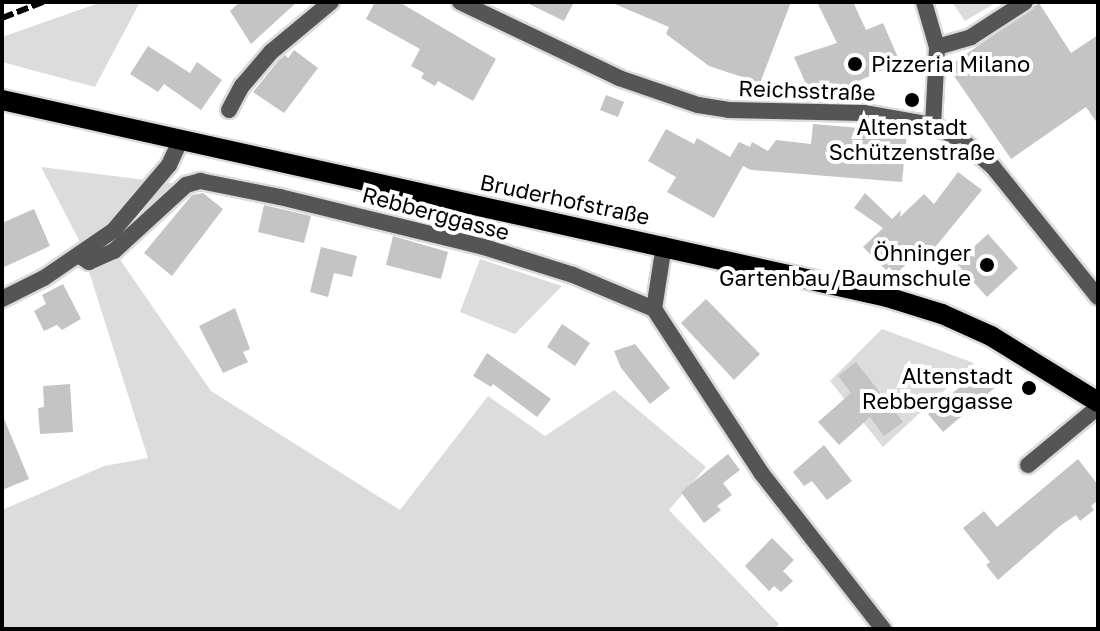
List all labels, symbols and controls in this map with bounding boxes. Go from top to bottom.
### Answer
place label: Pizzeria Milano [871,51,1030,77]
marker: Pizzeria Milano [846,55,864,73]
street label: Reichsstraße [738,74,876,106]
marker: Altenstadt Schützenstraße [903,91,921,109]
place label: Altenstadt Schützenstraße [829,113,995,164]
street label: Bruderhofstraße [478,168,652,230]
street label: Rebberggasse [360,181,512,245]
place label: Öhninger Gartenbau/Baumschule [719,239,971,290]
marker: Öhninger Gartenbau/Baumschule [978,256,996,274]
place label: Altenstadt Rebberggasse [862,362,1013,414]
marker: Altenstadt Rebberggasse [1020,379,1038,397]

